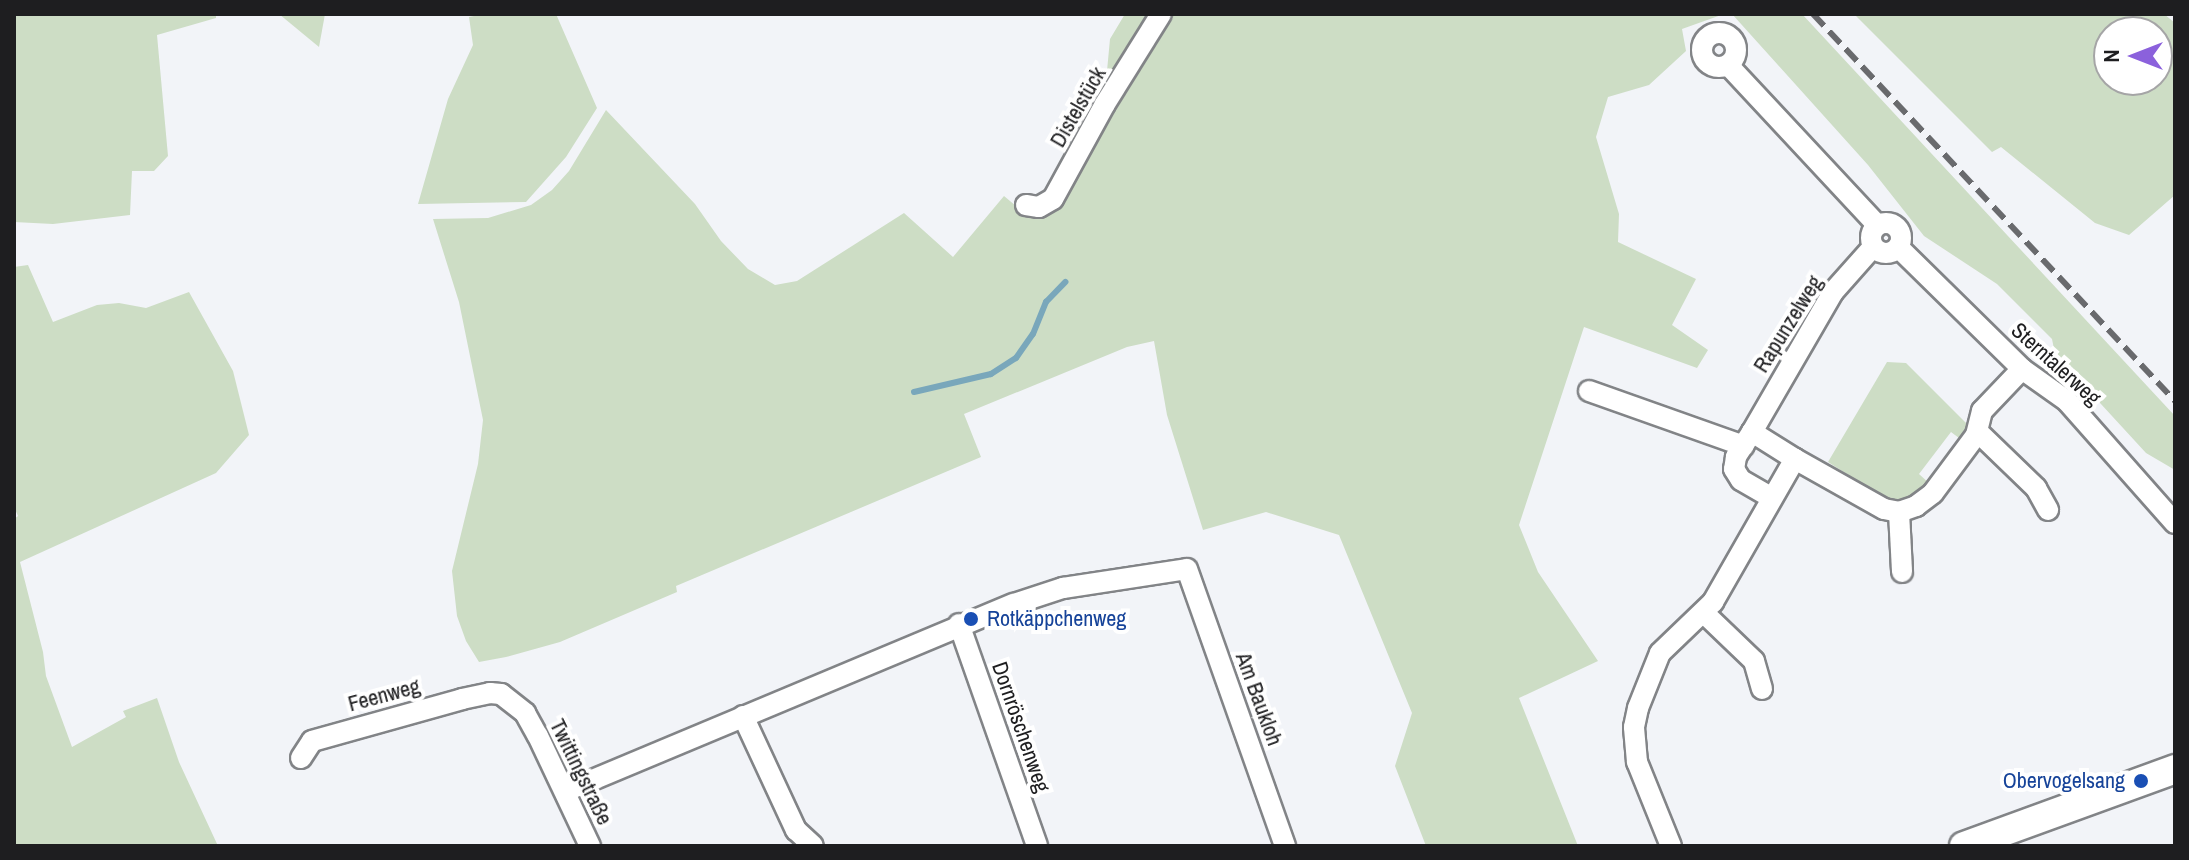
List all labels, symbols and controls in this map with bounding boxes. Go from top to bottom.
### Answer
north arrow [2093,16,2173,96]
text: N [2096,49,2126,63]
street label: Distelstück [1045,62,1111,152]
street label: Rapunzelweg [1748,271,1828,377]
street label: Sterntalerweg [2006,317,2106,411]
place label: Rotkäppchenweg [987,606,1126,632]
marker: Rotkäppchenweg [962,610,980,628]
street label: Am Baukloh [1230,649,1288,749]
street label: Dornröschenweg [986,658,1056,796]
street label: Feenweg [345,673,423,717]
street label: Twittingstraße [544,715,618,829]
place label: Obervogelsang [2003,768,2125,794]
marker: Obervogelsang [2132,772,2150,790]

